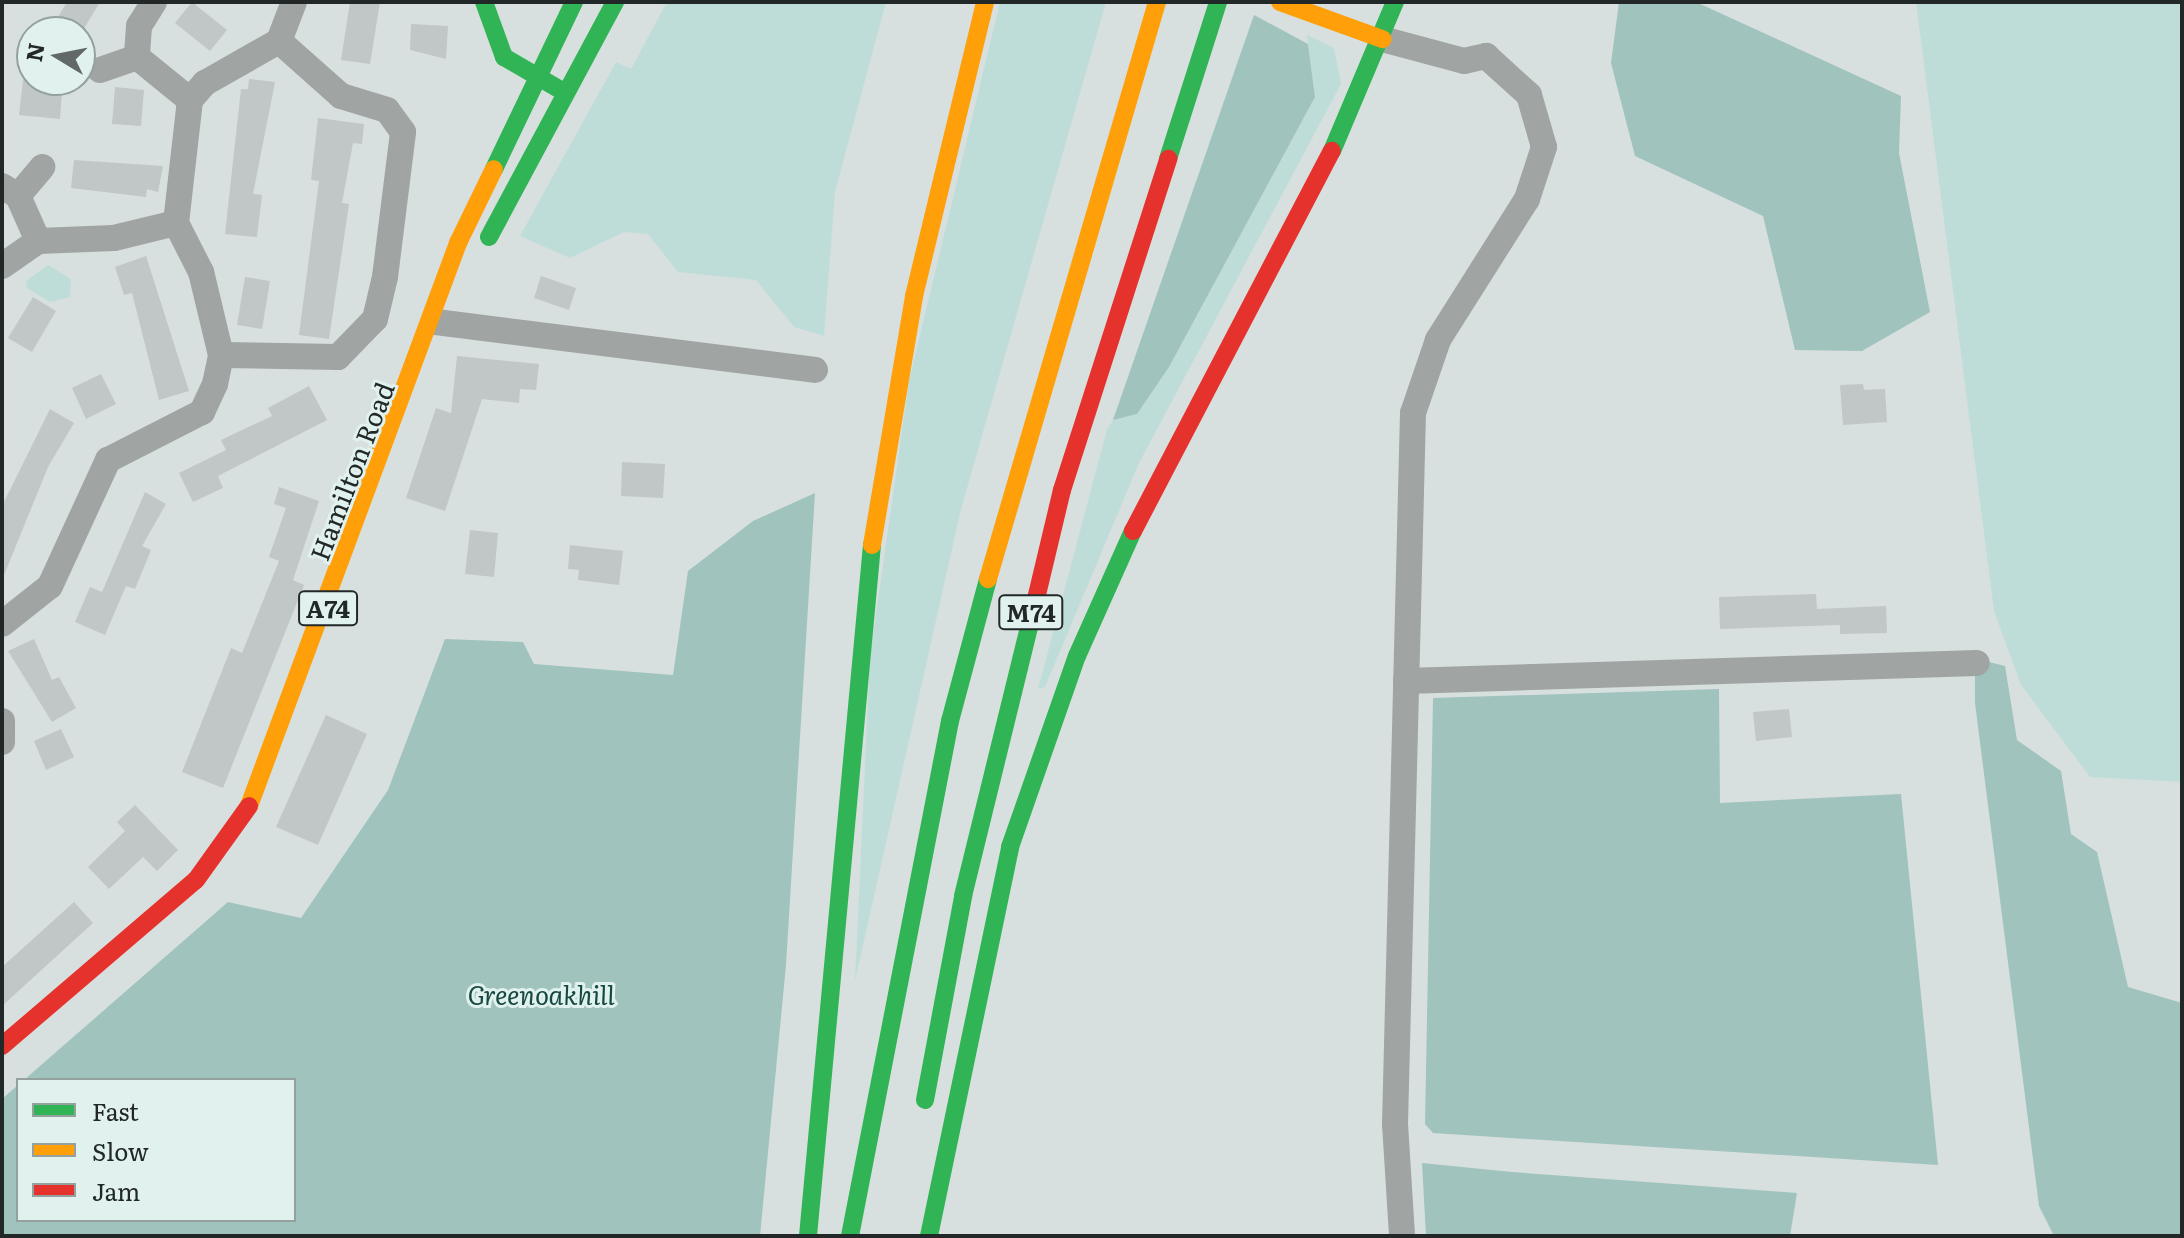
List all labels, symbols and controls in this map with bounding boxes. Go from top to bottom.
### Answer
north arrow [16,16,96,96]
text: N [16,40,52,64]
street label: Hamilton Road [303,377,399,565]
road number: A74 [298,588,358,628]
road number: M74 [997,592,1065,632]
park label: Greenoakhill [467,978,615,1010]
legend [16,1078,296,1222]
text: Fast [92,1093,139,1128]
text: Slow [92,1133,149,1168]
text: Jam [92,1173,140,1208]

